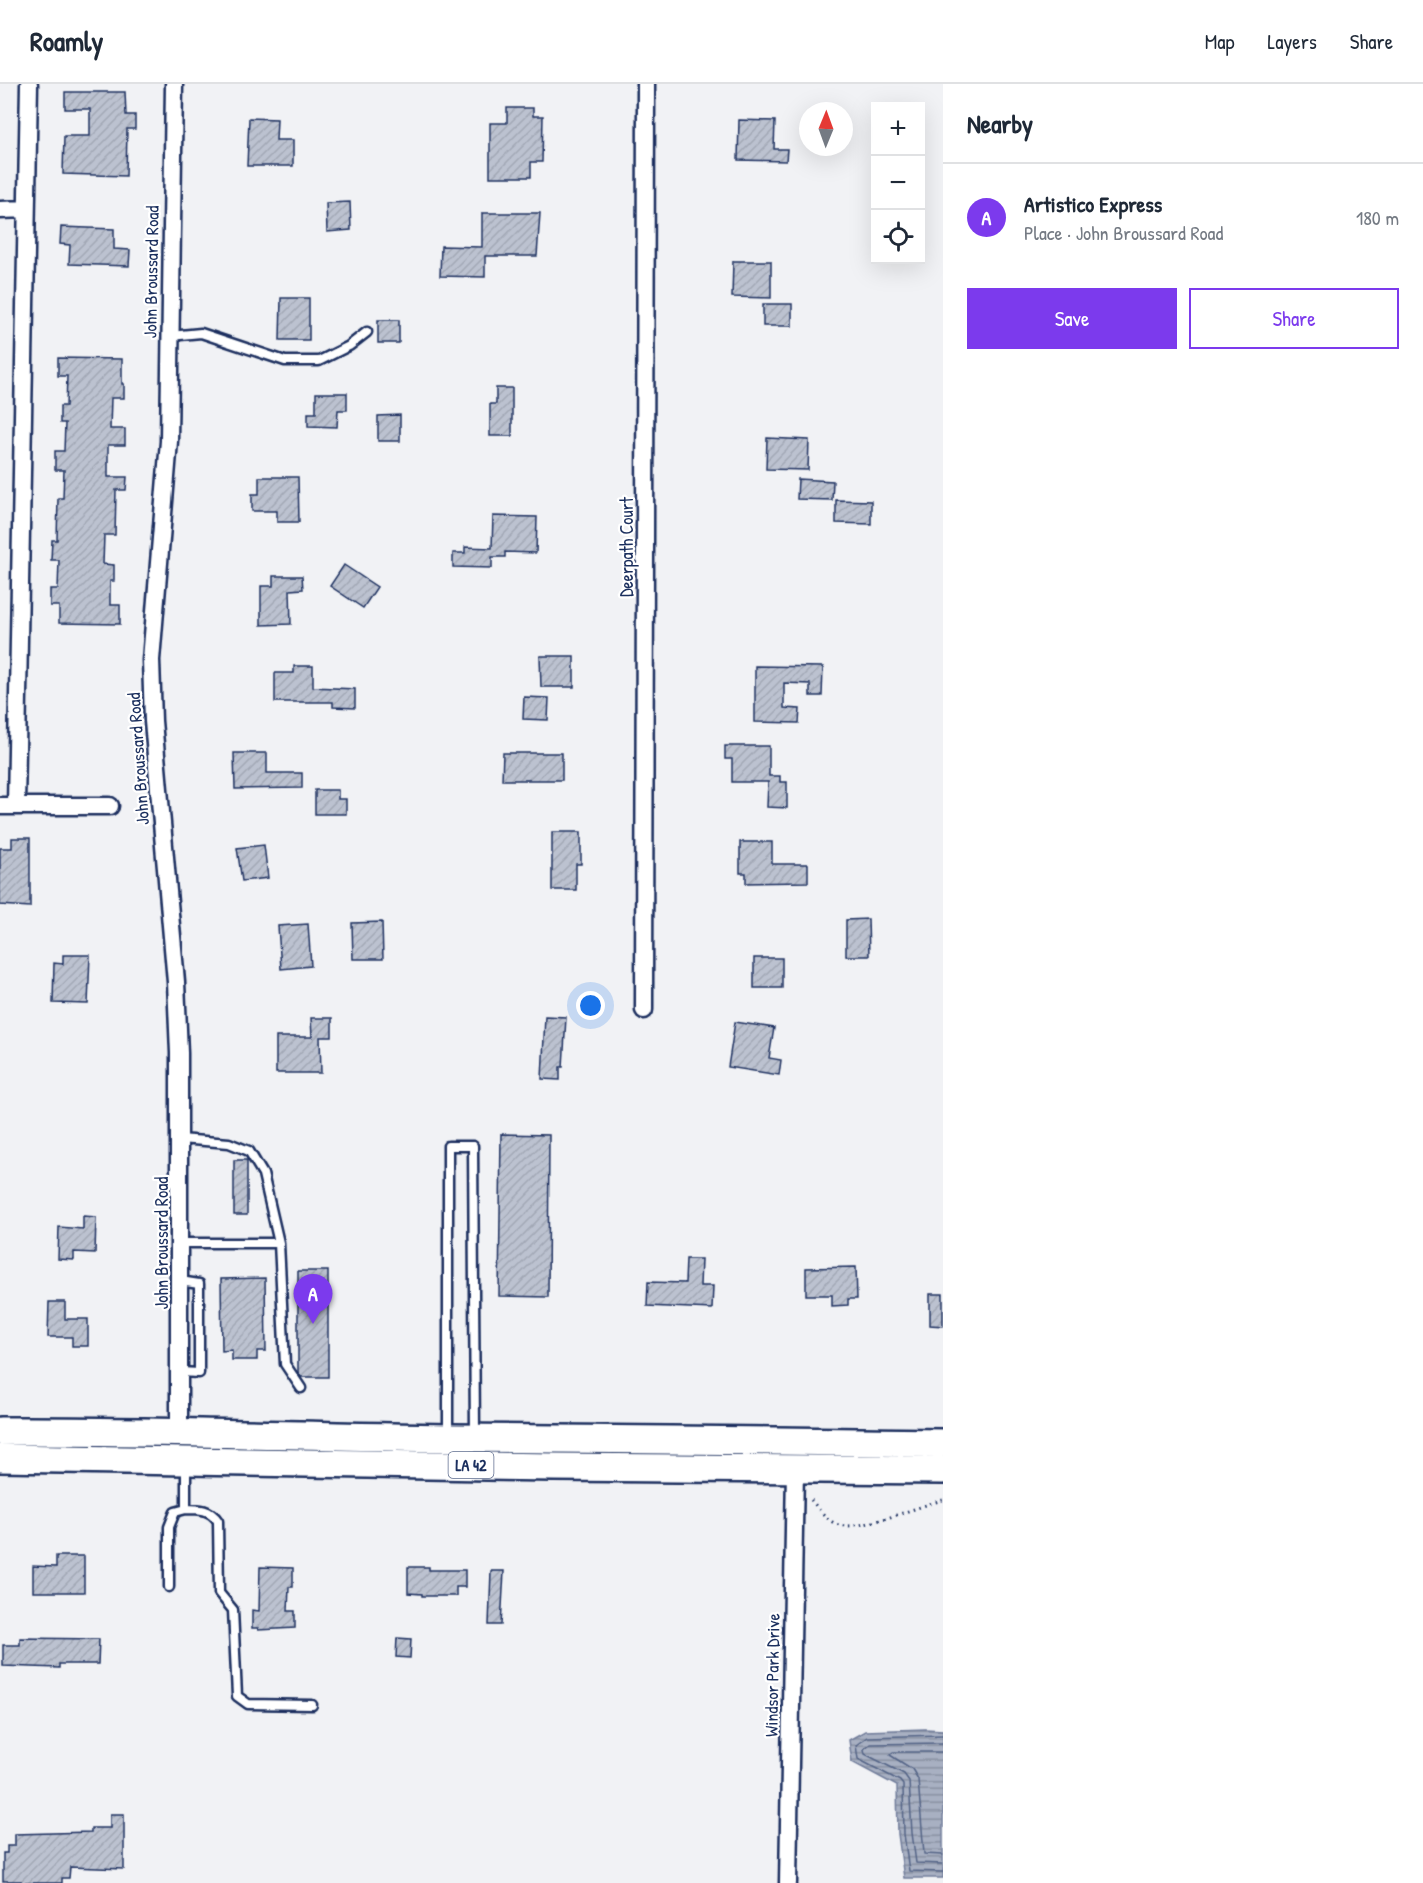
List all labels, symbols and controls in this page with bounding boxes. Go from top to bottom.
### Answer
text: Roamly [30,22,103,60]
text: Map [1205,27,1234,56]
text: Layers [1267,27,1317,56]
text: Share [1350,27,1393,56]
north arrow [799,102,853,156]
map controls [871,102,925,264]
button: + [871,102,925,156]
text: Nearby [967,106,1033,141]
button: − [871,156,925,210]
text: Artistico Express [1024,189,1162,219]
text: A [982,204,991,231]
text: 180 m [1356,204,1399,231]
street label: John Broussard Road [137,205,165,339]
button: locate [871,210,925,264]
text: Place · John Broussard Road [1024,219,1223,246]
button: Save [967,288,1177,349]
button: Share [1189,288,1399,349]
street label: Deerpath Court [614,496,639,597]
street label: John Broussard Road [121,692,155,826]
your location [576,991,605,1020]
street label: John Broussard Road [149,1177,174,1309]
pin: A [294,1274,332,1324]
road number: LA 42 [448,1452,494,1478]
street label: Windsor Park Drive [758,1613,786,1737]

